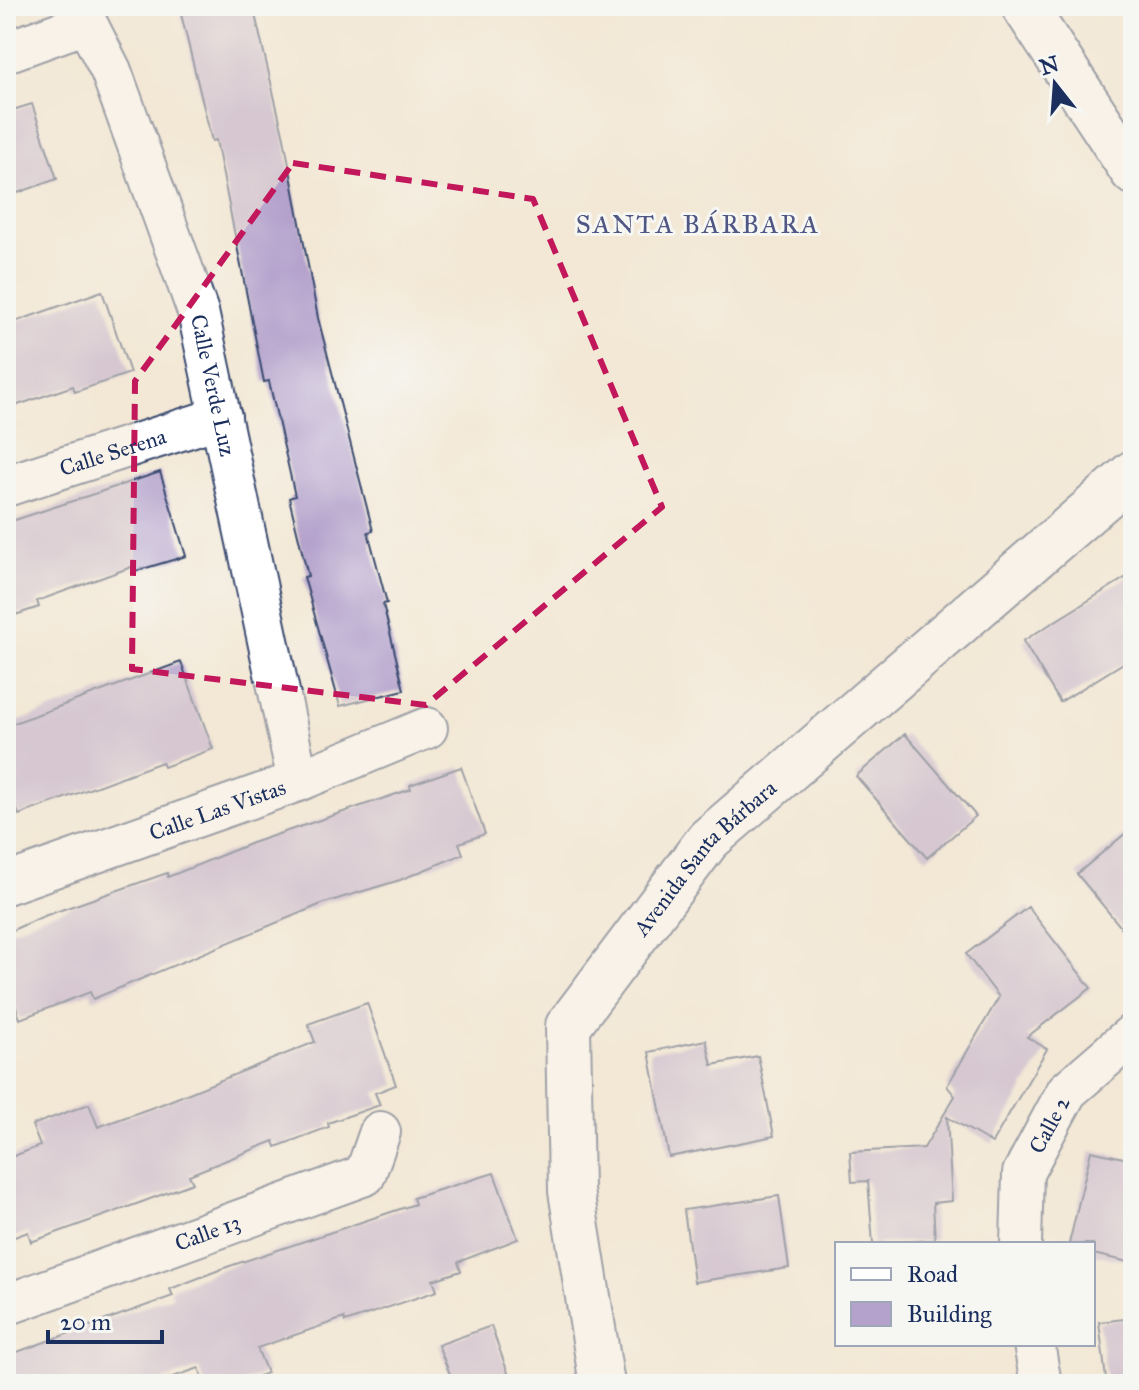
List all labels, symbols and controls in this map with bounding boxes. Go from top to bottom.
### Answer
north arrow [1015,44,1095,124]
text: N [1036,50,1062,81]
district label: SANTA BÁRBARA [576,208,820,240]
street label: Calle Verde Luz [185,312,241,459]
street label: Calle Serena [56,422,170,482]
street label: Calle Las Vistas [146,773,289,846]
street label: Avenida Santa Bárbara [627,774,782,942]
street label: Calle 2 [1023,1091,1076,1158]
street label: Calle 13 [171,1208,244,1257]
legend [835,1242,1095,1346]
text: Road [907,1259,958,1289]
scale bar [48,1294,162,1344]
text: Building [907,1299,992,1329]
text: 20 m [60,1307,111,1337]

